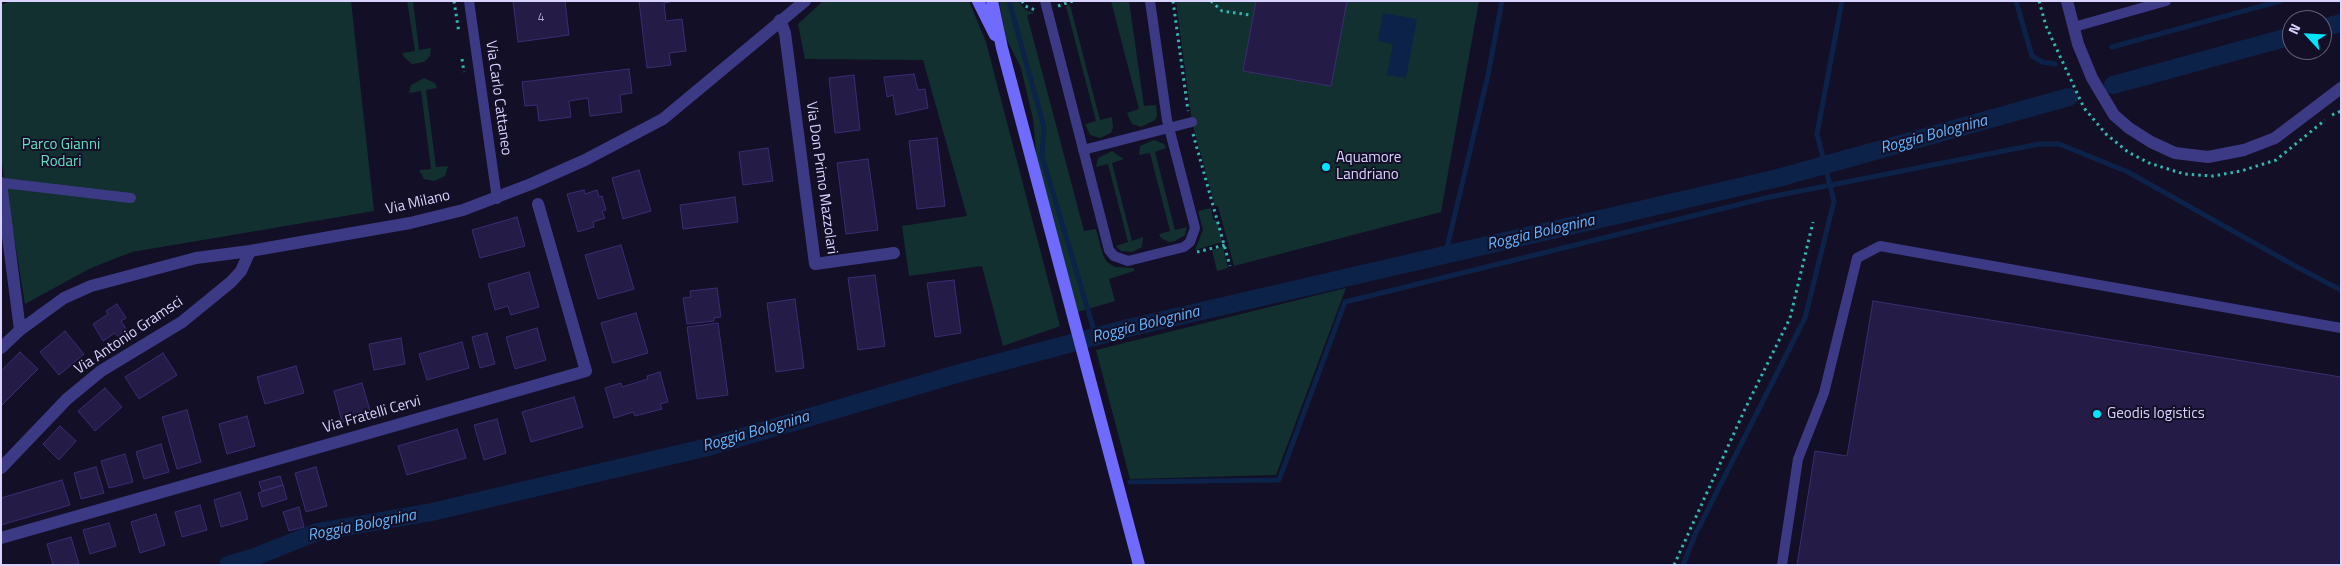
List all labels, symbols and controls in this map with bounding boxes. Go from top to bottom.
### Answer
north arrow [2282,10,2332,60]
house number: 4 [538,11,544,25]
text: N [2282,20,2305,38]
street label: Via Carlo Cattaneo [481,39,515,157]
street label: Via Don Primo Mazzolari [801,100,841,256]
water label: Roggia Bolognina [1878,112,1990,158]
park label: Parco Gianni Rodari [22,136,100,171]
place label: Aquamore Landriano [1336,149,1401,184]
marker: Aquamore Landriano [1320,161,1332,173]
street label: Via Milano [384,187,452,219]
water label: Roggia Bolognina [1485,211,1597,255]
street label: Via Antonio Gramsci [71,293,187,379]
water label: Roggia Bolognina [1090,302,1202,348]
street label: Via Fratelli Cervi [321,392,423,438]
place label: Geodis logistics [2107,405,2205,423]
water label: Roggia Bolognina [701,408,811,456]
marker: Geodis logistics [2091,408,2103,420]
water label: Roggia Bolognina [306,506,418,546]

